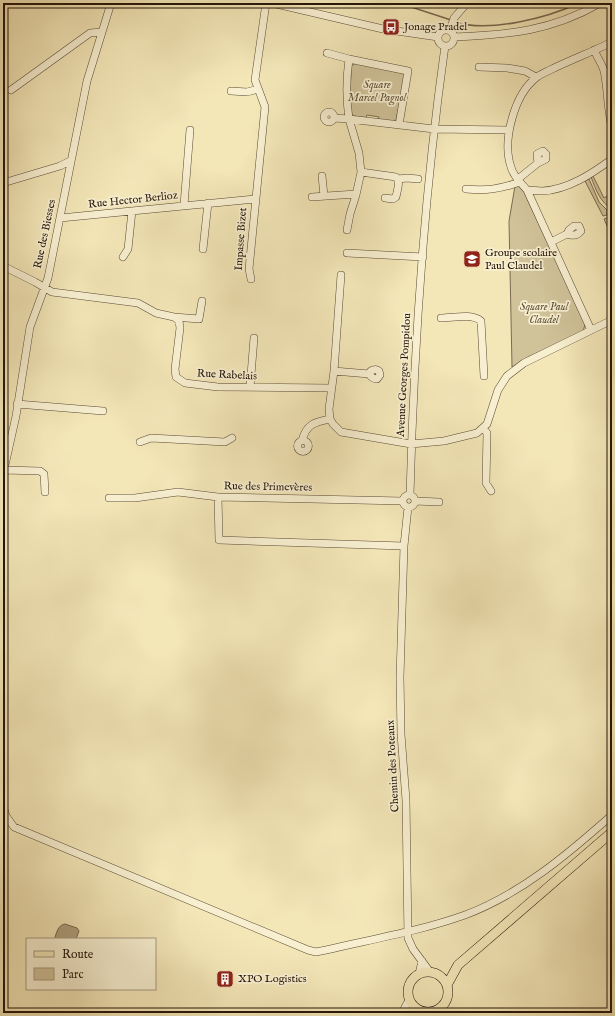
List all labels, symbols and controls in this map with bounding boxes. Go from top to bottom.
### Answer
bus stop icon: Jonage Pradel [381,17,401,37]
place label: Jonage Pradel [402,20,467,34]
park label: Square Marcel Pagnol [348,78,408,106]
street label: Rue Hector Berlioz [88,188,178,212]
street label: Rue des Biesses [31,198,59,270]
street label: Impasse Bizet [232,207,250,271]
place label: Groupe scolaire Paul Claudel [485,246,557,273]
school or university icon: Groupe scolaire Paul Claudel [462,249,482,269]
park label: Square Paul Claudel [520,300,570,327]
street label: Avenue Georges Pompidou [394,312,414,438]
street label: Rue Rabelais [197,366,257,384]
street label: Rue des Primevères [224,479,312,495]
street label: Chemin des Poteaux [384,719,402,812]
legend [26,938,156,990]
text: Route [62,947,94,962]
text: Parc [62,967,84,982]
building icon: XPO Logistics [215,969,235,989]
place label: XPO Logistics [238,972,307,986]

